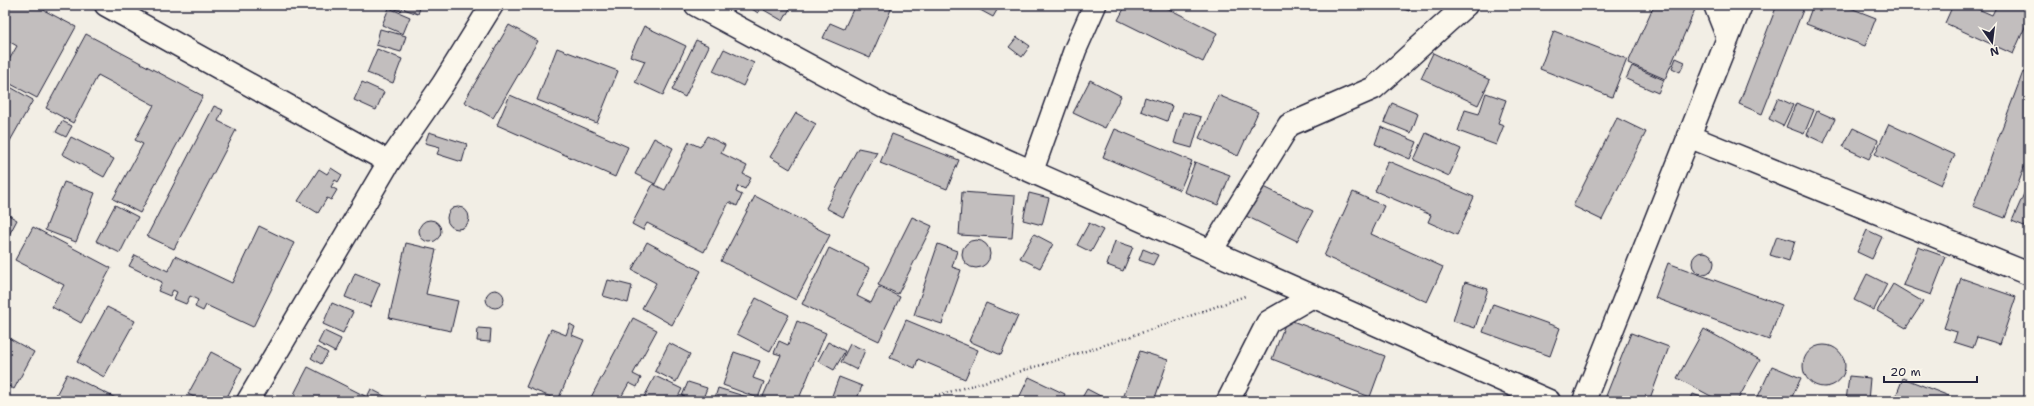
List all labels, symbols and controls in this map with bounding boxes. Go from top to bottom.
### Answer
north arrow [1972,22,2012,62]
text: N [1988,43,2000,60]
scale bar [1884,358,1977,384]
text: 20 m [1890,364,1921,380]

